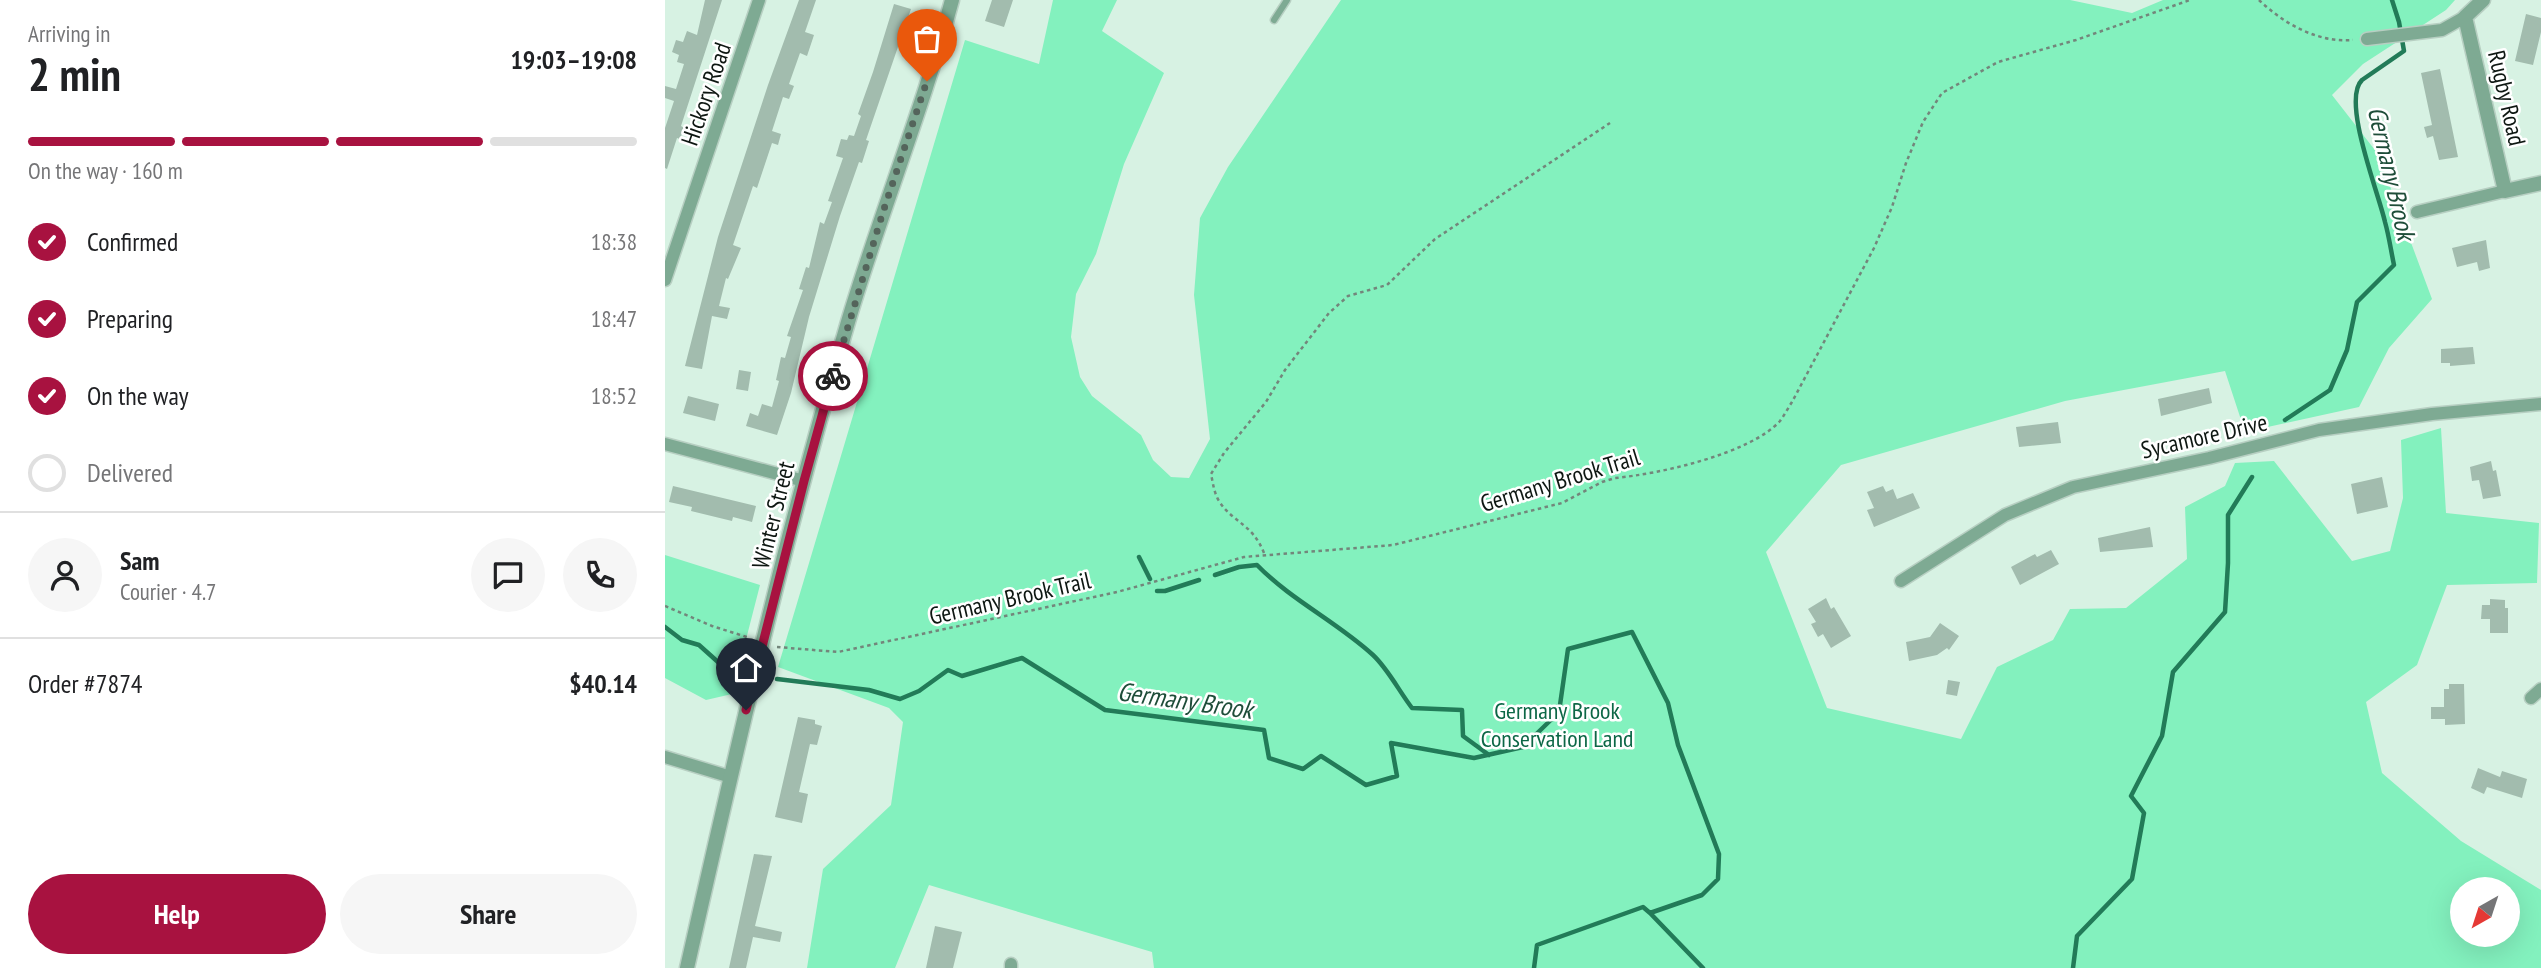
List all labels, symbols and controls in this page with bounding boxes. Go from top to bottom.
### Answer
pin [897,9,957,81]
text: Arriving in [28,19,110,48]
icon: bag [908,20,946,58]
street label: Hickory Road [674,38,738,150]
text: 19:03–19:08 [510,43,637,76]
text: 2 min [28,44,121,104]
street label: Rugby Road [2481,47,2533,149]
water label: Germany Brook [2361,103,2424,246]
text: On the way · 160 m [28,156,183,185]
icon: check [28,223,66,261]
text: Confirmed [87,225,178,258]
text: 18:38 [591,227,637,256]
icon: check [28,300,66,338]
text: Preparing [87,302,173,335]
text: 18:47 [591,304,637,333]
courier [798,341,868,411]
icon: bike [814,357,852,395]
icon: check [28,377,66,415]
text: On the way [87,379,189,412]
text: 18:52 [591,381,637,410]
street label: Sycamore Drive [2138,406,2270,466]
street label: Germany Brook Trail [1477,441,1644,519]
text: Delivered [87,456,173,489]
street label: Winter Street [745,458,801,572]
button: person [28,538,102,612]
button: chat [471,538,545,612]
button: phone [563,538,637,612]
text: Sam [120,544,159,577]
street label: Germany Brook Trail [926,564,1094,632]
text: Courier · 4.7 [120,577,216,606]
pin [716,638,776,710]
icon: home [727,649,765,687]
text: Order #7874 [28,667,143,700]
text: $40.14 [569,667,637,700]
water label: Germany Brook [1115,674,1257,726]
park label: Germany Brook Conservation Land [1481,695,1633,754]
button: Help [28,874,326,954]
button: Share [340,874,637,954]
north arrow [2450,877,2520,947]
map controls [2450,877,2520,947]

